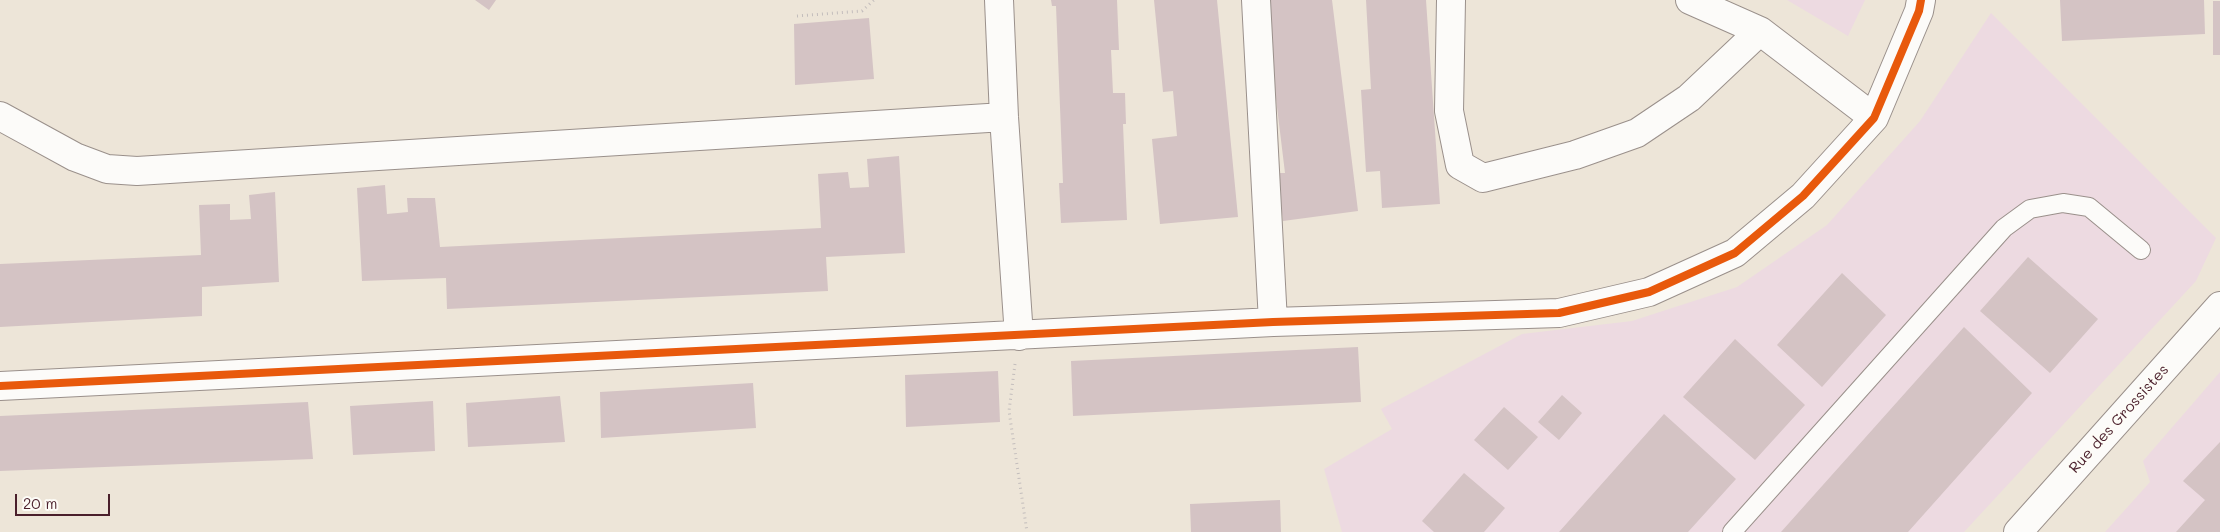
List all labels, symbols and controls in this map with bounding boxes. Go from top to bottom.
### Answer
street label: Rue des Grossistes [2065,361,2173,477]
scale bar [18,484,112,516]
text: 20 m [23,493,57,513]

